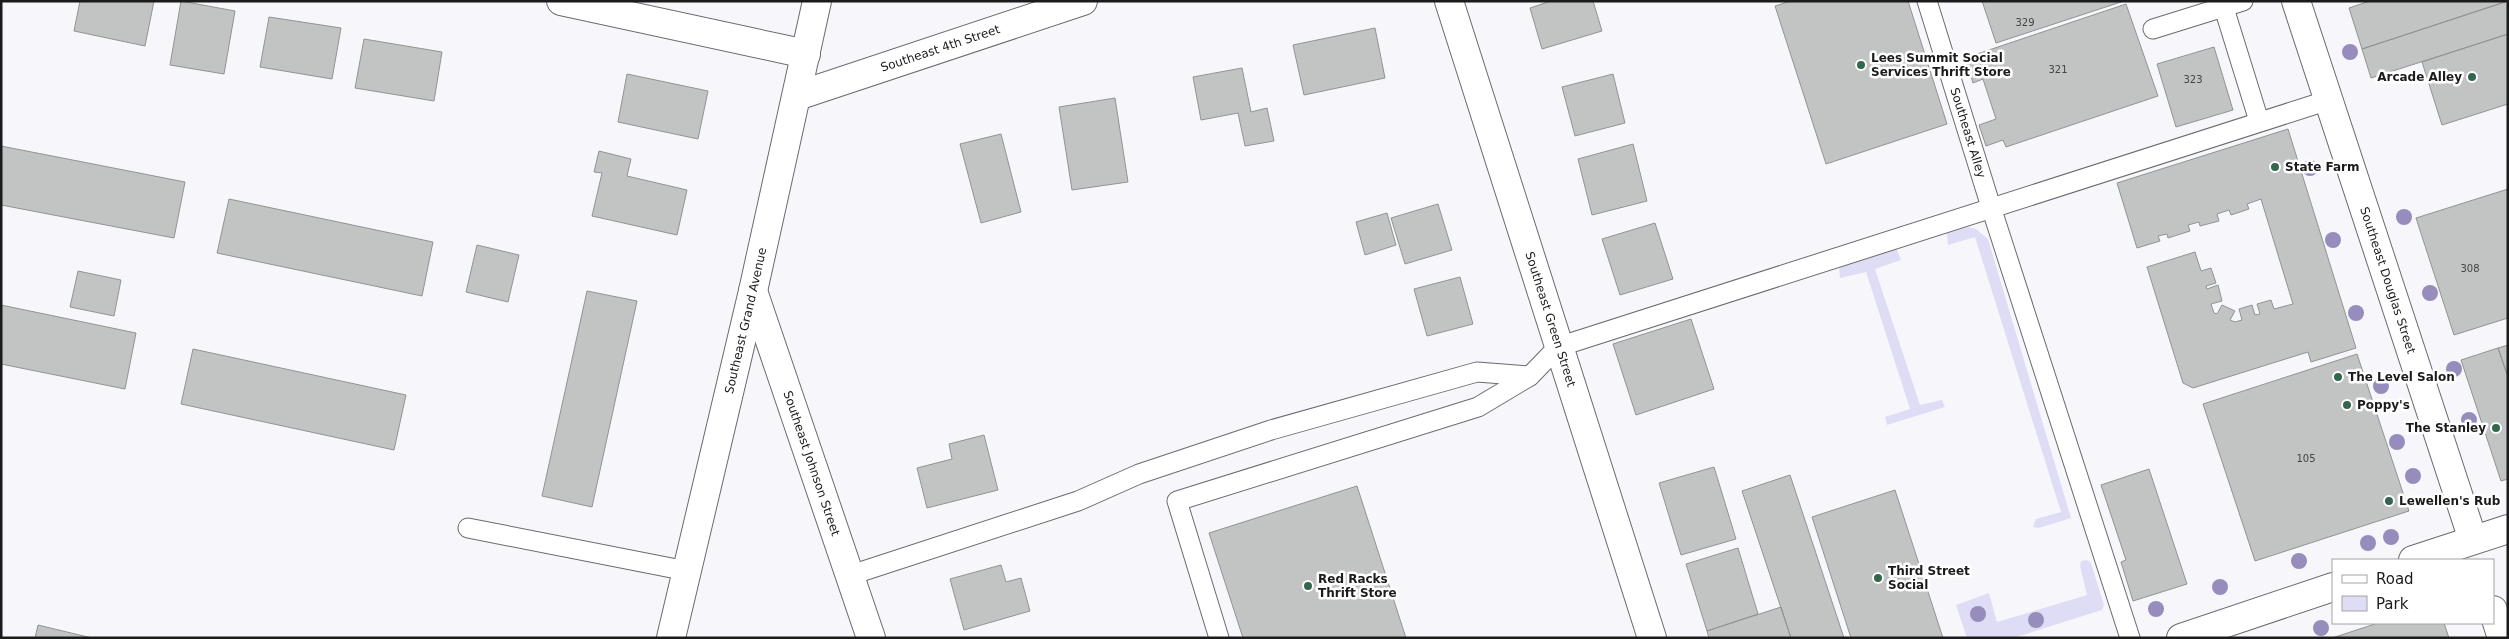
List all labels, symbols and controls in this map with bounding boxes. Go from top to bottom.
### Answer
house number: 329 [2015,17,2035,28]
street label: Southeast 4th Street [879,22,1002,75]
place label: Lees Summit Social Services Thrift Store [1871,51,2011,79]
marker: Lees Summit Social Services Thrift Store [1855,59,1867,71]
house number: 321 [2048,64,2068,75]
place label: Arcade Alley [2377,70,2462,84]
marker: Arcade Alley [2466,71,2478,83]
house number: 323 [2183,74,2203,85]
street label: Southeast Alley [1947,86,1989,180]
place label: State Farm [2285,160,2360,174]
marker: State Farm [2269,161,2281,173]
street label: Southeast Douglas Street [2357,205,2418,356]
street label: Southeast Grand Avenue [722,246,769,395]
street label: Southeast Green Street [1522,250,1579,389]
house number: 308 [2460,263,2480,274]
place label: The Level Salon [2348,370,2455,384]
marker: The Level Salon [2332,371,2344,383]
street label: Southeast Johnson Street [780,389,843,538]
place label: Poppy's [2357,398,2410,412]
marker: Poppy's [2341,399,2353,411]
place label: The Stanley [2406,421,2486,435]
marker: The Stanley [2490,422,2502,434]
house number: 105 [2296,453,2316,464]
place label: Lewellen's Rub [2399,494,2501,508]
marker: Lewellen's Rub [2383,495,2395,507]
legend [2332,559,2494,624]
place label: Third Street Social [1888,564,1970,592]
text: Road [2376,570,2414,588]
place label: Red Racks Thrift Store [1318,572,1397,600]
marker: Third Street Social [1872,572,1884,584]
marker: Red Racks Thrift Store [1302,580,1314,592]
text: Park [2376,595,2409,613]

